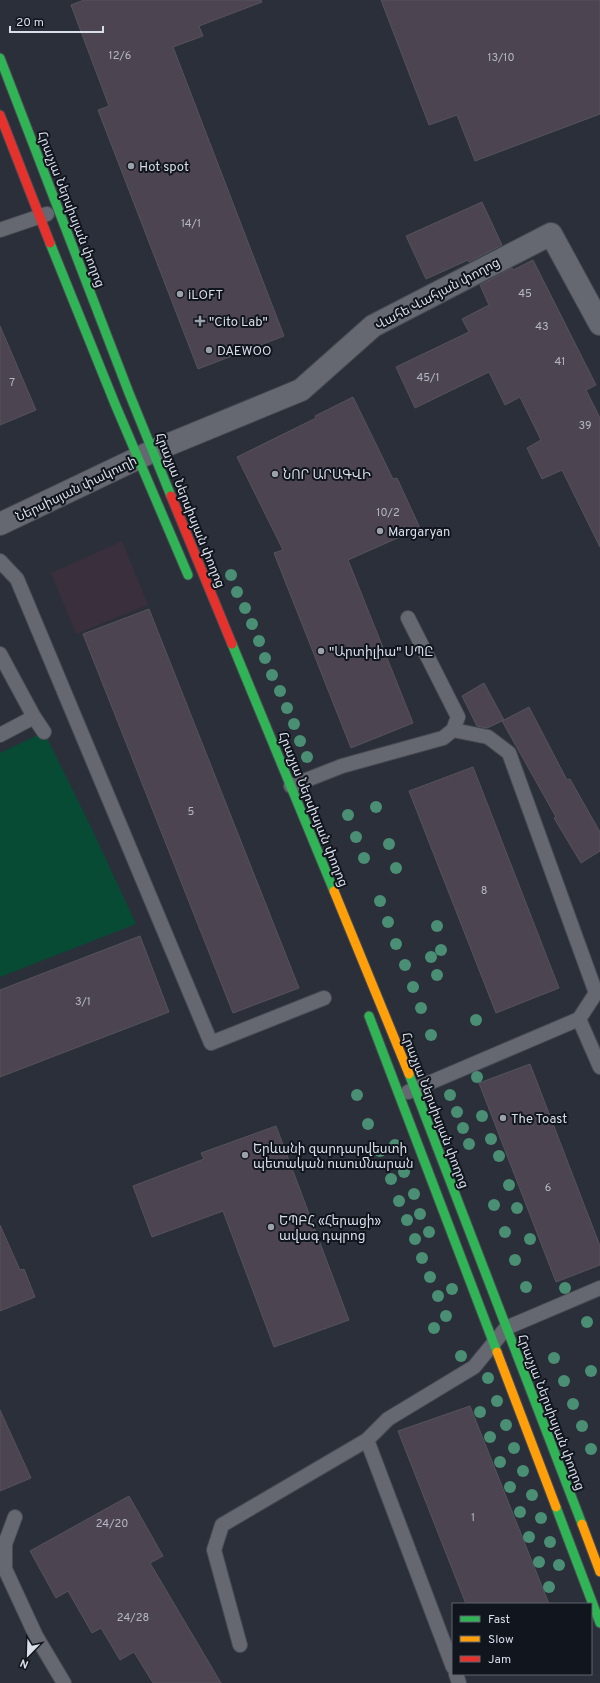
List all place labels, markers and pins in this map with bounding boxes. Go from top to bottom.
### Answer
place label: Hot spot [139,160,189,176]
marker: Hot spot [126,161,136,171]
place label: iLOFT [188,288,223,304]
marker: iLOFT [175,289,185,299]
marker: "Cito Lab" [194,315,206,327]
place label: "Cito Lab" [209,315,268,331]
place label: DAEWOO [217,344,271,360]
marker: DAEWOO [204,345,214,355]
place label: ՆՈՐ ԱՐԱԳՎԻ [283,468,371,484]
marker: ՆՈՐ ԱՐԱԳՎԻ [270,469,280,479]
place label: Margaryan [388,525,450,541]
marker: Margaryan [375,526,385,536]
place label: "Արտիլիա" ՍՊԸ [329,645,433,661]
marker: "Արտիլիա" ՍՊԸ [316,646,326,656]
place label: The Toast [511,1112,567,1128]
marker: The Toast [498,1113,508,1123]
place label: Երևանի զարդարվեստի պետական ուսումնարան [253,1142,414,1173]
marker: Երևանի զարդարվեստի պետական ուսումնարան [240,1150,250,1160]
place label: ԵՊԲՀ «Հերացի» ավագ դպրոց [279,1214,382,1245]
marker: ԵՊԲՀ «Հերացի» ավագ դպրոց [266,1222,276,1232]

